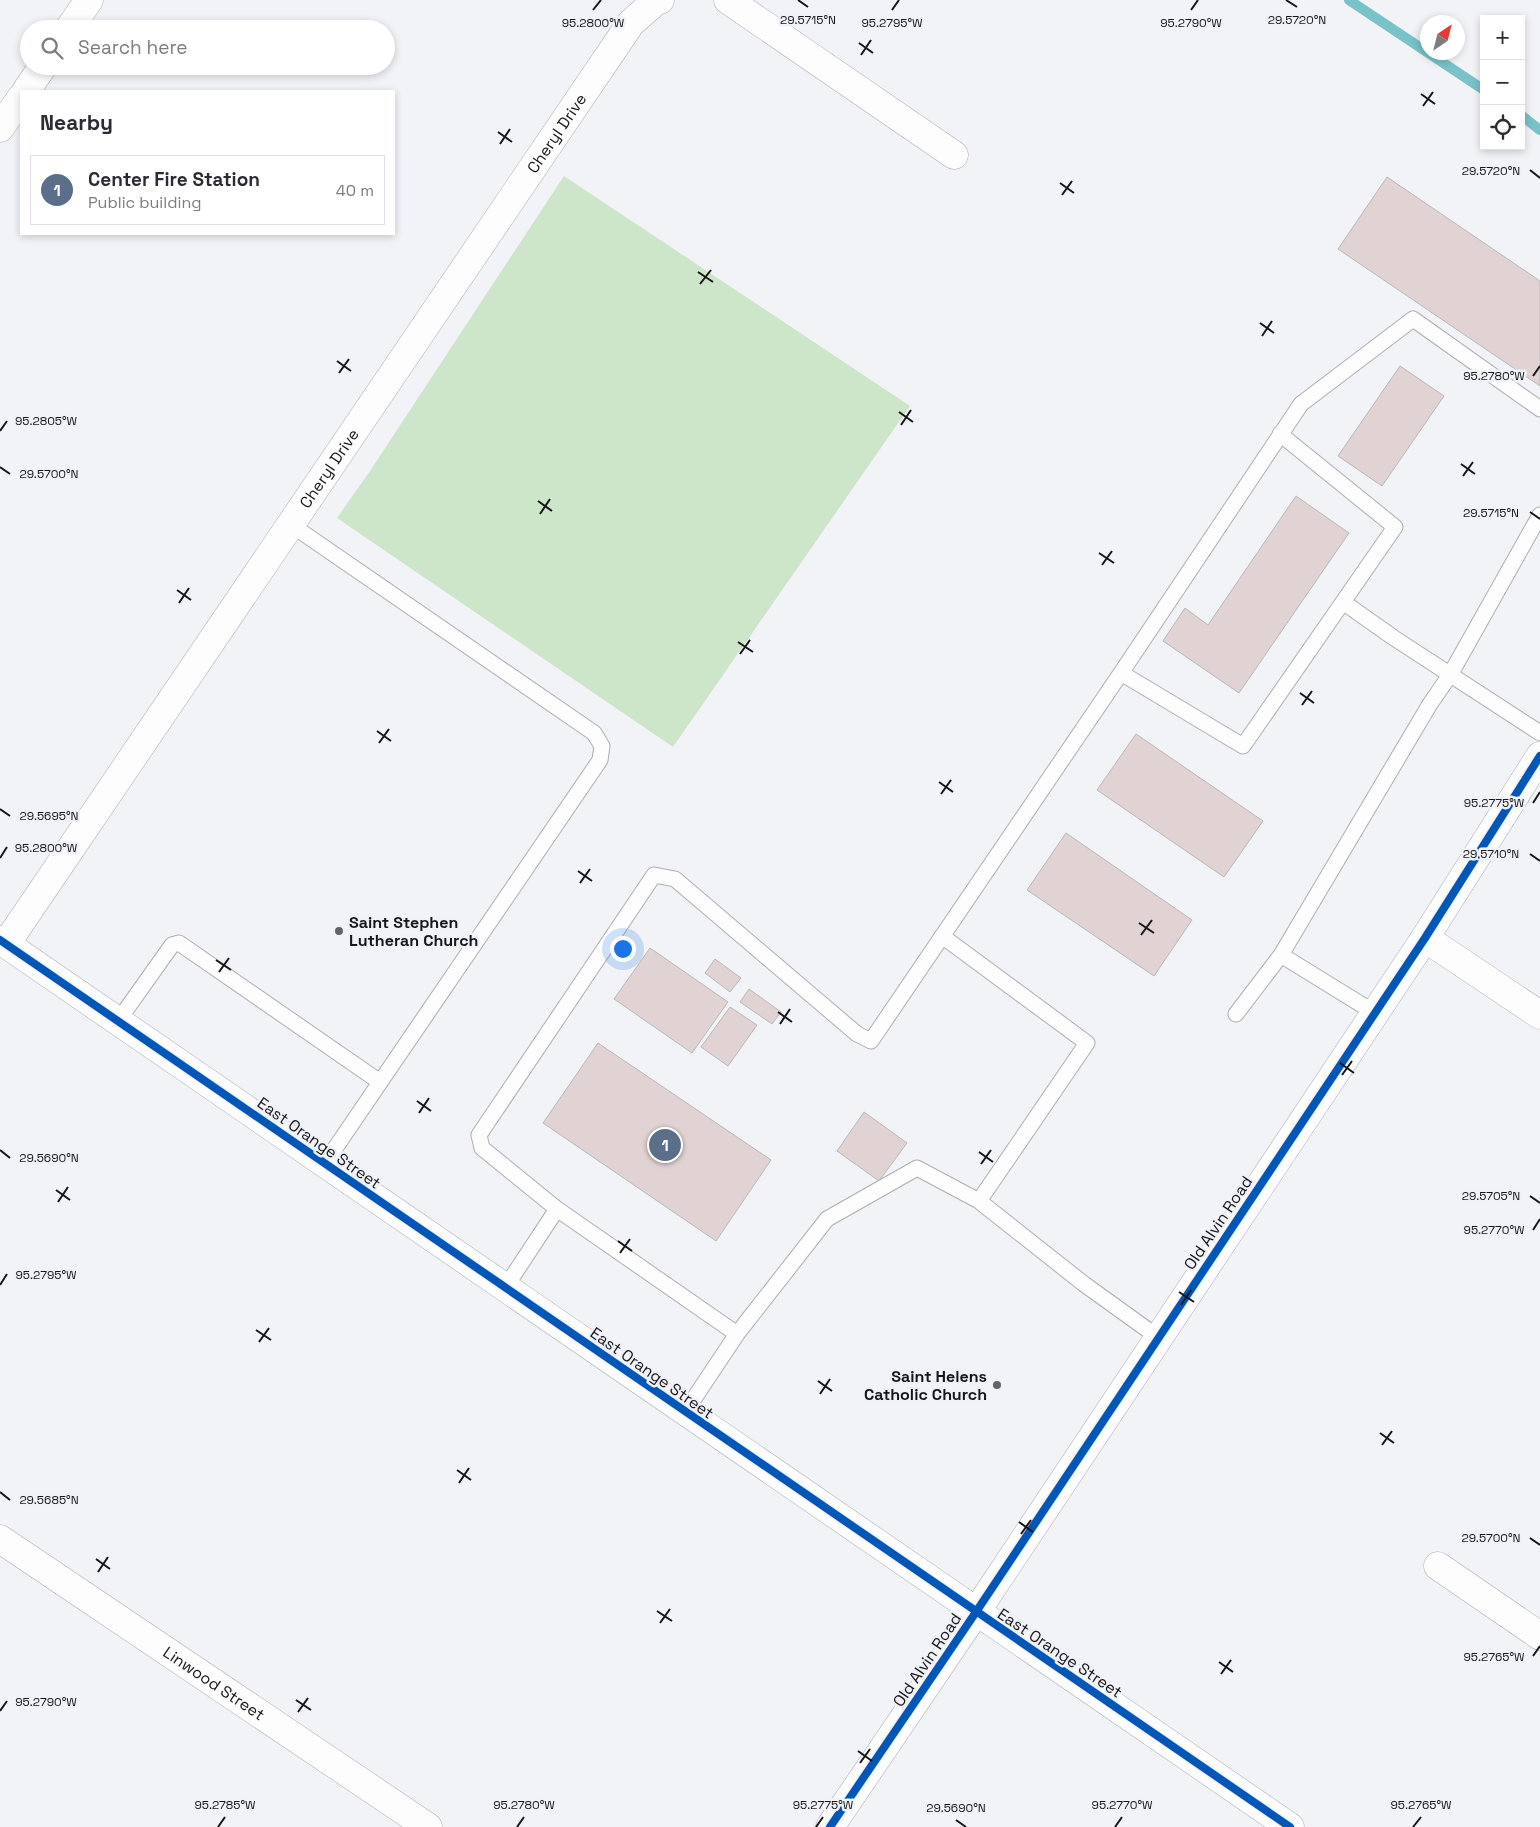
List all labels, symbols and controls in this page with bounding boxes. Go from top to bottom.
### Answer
text: 29.5715°N [780,12,836,28]
text: 29.5720°N [1268,12,1326,28]
text: 95.2800°W [562,15,625,31]
text: 95.2795°W [861,15,923,31]
text: 95.2790°W [1160,15,1222,31]
north arrow [1420,15,1465,60]
map controls [1480,15,1525,150]
button: + [1480,15,1525,60]
search box [20,20,395,75]
icon: search [38,34,66,62]
text: Search here [78,35,188,60]
button: − [1480,60,1525,105]
street label: Cheryl Drive [522,89,591,177]
button: locate [1480,105,1525,150]
text: Nearby [40,109,113,136]
text: 29.5720°N [1462,163,1520,179]
text: Center Fire Station [88,167,260,192]
text: 1 [53,180,61,201]
text: 40 m [336,180,374,201]
text: Public building [88,192,201,213]
text: 95.2780°W [1463,368,1525,384]
text: 95.2805°W [15,413,78,429]
street label: Cheryl Drive [294,424,363,512]
text: 29.5700°N [19,466,79,482]
text: 29.5715°N [1463,505,1519,521]
text: 95.2775°W [1464,795,1525,811]
text: 29.5695°N [19,808,79,824]
text: 95.2800°W [15,840,78,856]
text: 29.5710°N [1463,846,1519,862]
place label: Saint Stephen Lutheran Church [349,912,478,951]
marker: Saint Stephen Lutheran Church [333,925,345,937]
your location [610,936,636,962]
street label: East Orange Street [253,1093,385,1193]
pin: 1 [649,1126,681,1164]
text: 29.5690°N [19,1150,79,1166]
street label: Old Alvin Road [1179,1172,1257,1274]
text: 29.5705°N [1462,1188,1520,1204]
text: 95.2770°W [1464,1222,1525,1238]
text: 95.2795°W [15,1267,77,1283]
street label: East Orange Street [586,1323,718,1423]
place label: Saint Helens Catholic Church [864,1366,987,1405]
marker: Saint Helens Catholic Church [991,1379,1003,1391]
text: 29.5685°N [19,1492,79,1508]
text: 29.5700°N [1461,1530,1521,1546]
street label: East Orange Street [994,1603,1126,1703]
street label: Old Alvin Road [888,1609,966,1711]
street label: Linwood Street [159,1641,269,1725]
text: 95.2765°W [1464,1649,1525,1665]
text: 95.2790°W [15,1694,77,1710]
text: 95.2785°W [194,1797,256,1813]
text: 95.2780°W [493,1797,555,1813]
text: 95.2775°W [793,1797,854,1813]
text: 95.2770°W [1092,1797,1153,1813]
text: 95.2765°W [1391,1797,1452,1813]
text: 29.5690°N [926,1800,986,1816]

